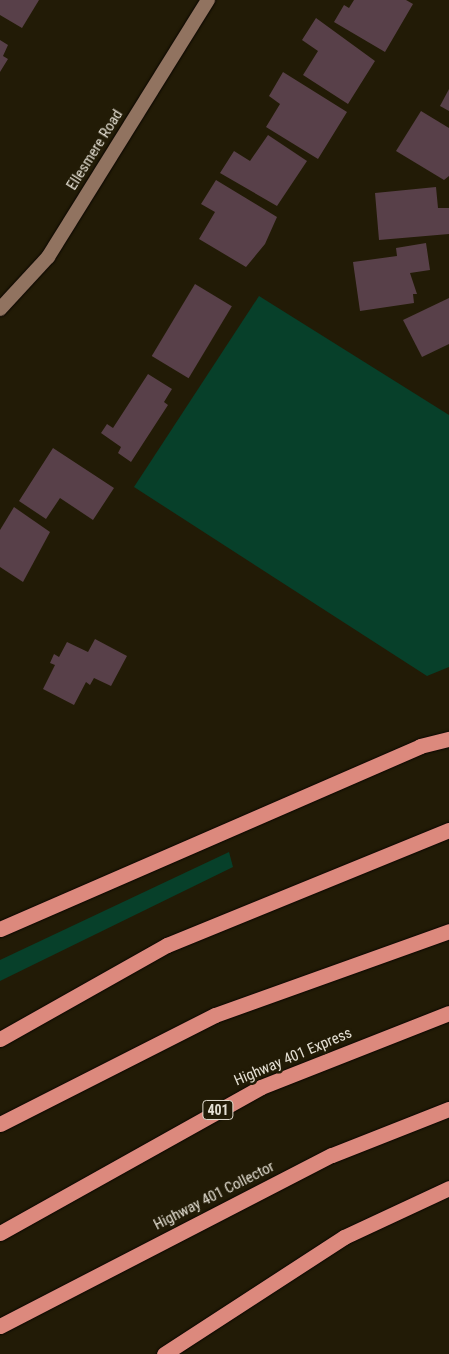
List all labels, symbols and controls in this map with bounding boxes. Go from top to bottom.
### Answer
street label: Ellesmere Road [63,106,127,194]
street label: Highway 401 Express [231,1024,355,1090]
road number: 401 [202,1098,234,1122]
street label: Highway 401 Collector [151,1158,277,1234]

